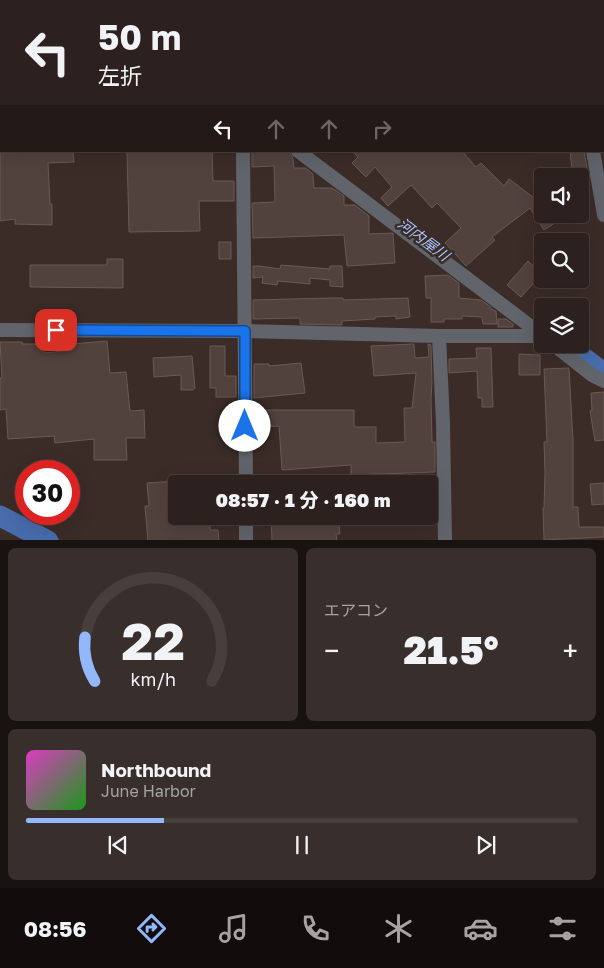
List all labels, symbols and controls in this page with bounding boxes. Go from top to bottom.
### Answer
text: 50 m [98,16,181,58]
icon: left [15,20,80,85]
text: 左折 [98,62,142,89]
icon: left [209,115,237,143]
icon: ahead [262,115,290,143]
icon: ahead [315,115,343,143]
icon: right [368,115,396,143]
map controls [534,168,589,353]
button: sound [534,168,589,223]
water label: 河内屋川 [395,214,455,265]
button: search [534,233,589,288]
button: layers [534,298,589,353]
pin [35,309,77,351]
icon: arrive [42,316,70,344]
position arrow [218,399,270,451]
speed limit sign: 30 [15,460,80,525]
text: 08:57 · 1 分 · 160 m [215,488,391,511]
text: エアコン [324,600,388,620]
text: 22 [121,609,185,671]
text: 21.5° [404,627,498,672]
text: − [324,634,339,667]
text: + [563,634,578,667]
text: km/h [130,668,176,690]
text: Northbound [101,758,211,781]
text: June Harbor [101,781,196,801]
icon: previous [104,831,132,859]
icon: pause [288,831,316,859]
icon: next [472,831,500,859]
icon: directions [134,911,169,946]
icon: music [216,911,251,946]
icon: phone [298,911,333,946]
icon: climate [381,911,416,946]
icon: car [463,911,498,946]
icon: filters [545,911,580,946]
text: 08:56 [24,915,86,942]

